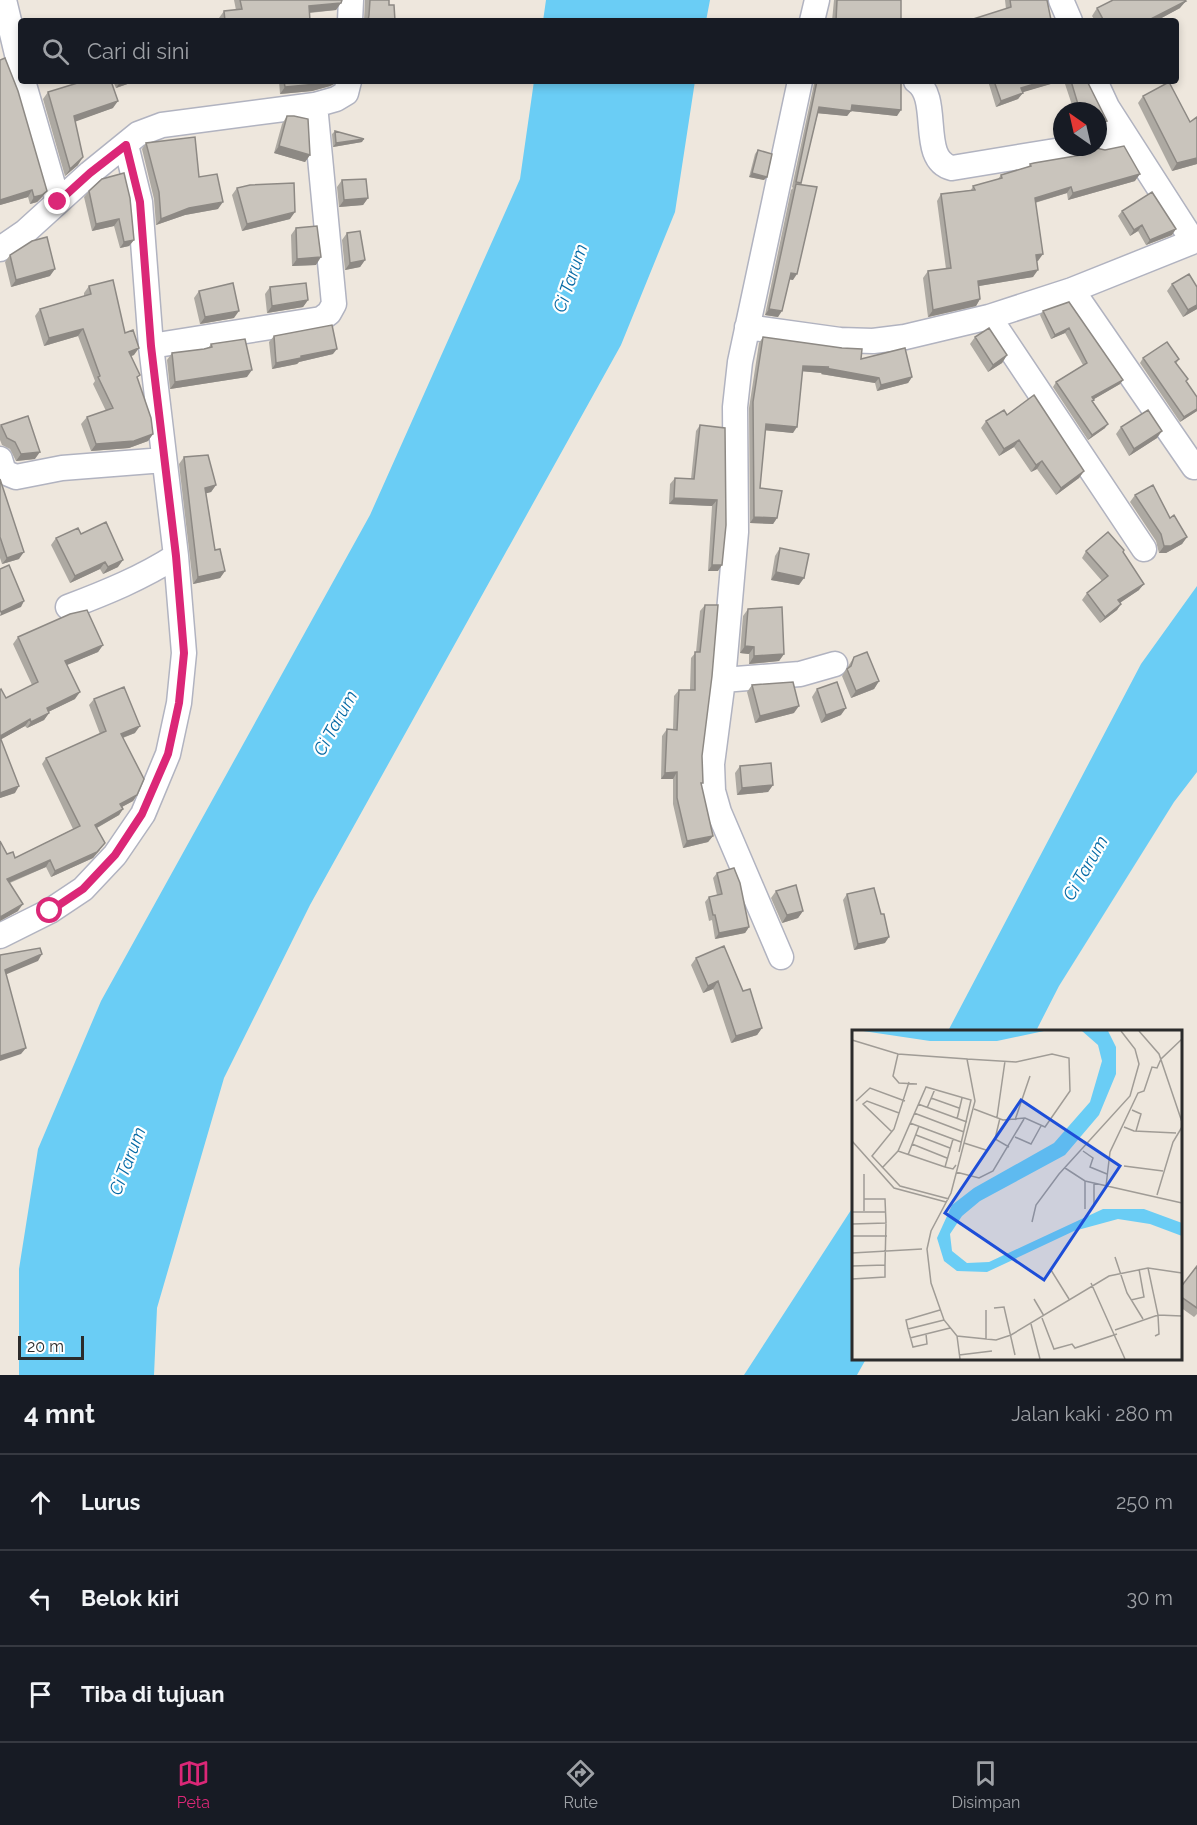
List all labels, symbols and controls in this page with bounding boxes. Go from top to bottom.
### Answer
search box [18,18,1179,84]
icon: search [39,35,72,68]
text: Cari di sini [87,38,189,64]
north arrow [1053,102,1107,156]
route end [44,188,70,214]
water label: Ci Tarum [548,241,592,315]
water label: Ci Tarum [309,687,361,759]
water label: Ci Tarum [1058,832,1112,904]
route start [36,897,62,923]
inset map [852,1030,1182,1360]
water label: Ci Tarum [104,1124,150,1198]
scale bar [18,1333,84,1360]
text: 20 m [27,1337,64,1356]
text: 4 mnt [24,1399,95,1429]
text: Jalan kaki · 280 m [1011,1402,1173,1426]
icon: ahead [24,1486,57,1519]
text: Lurus [81,1489,140,1515]
text: 250 m [1116,1490,1173,1514]
icon: left [24,1582,57,1615]
text: Belok kiri [81,1585,179,1611]
text: 30 m [1127,1586,1173,1610]
icon: arrive [24,1678,57,1711]
text: Tiba di tujuan [81,1681,224,1707]
tab: Peta [177,1757,210,1812]
tab: Rute [563,1757,598,1812]
tab: Disimpan [951,1757,1020,1812]

